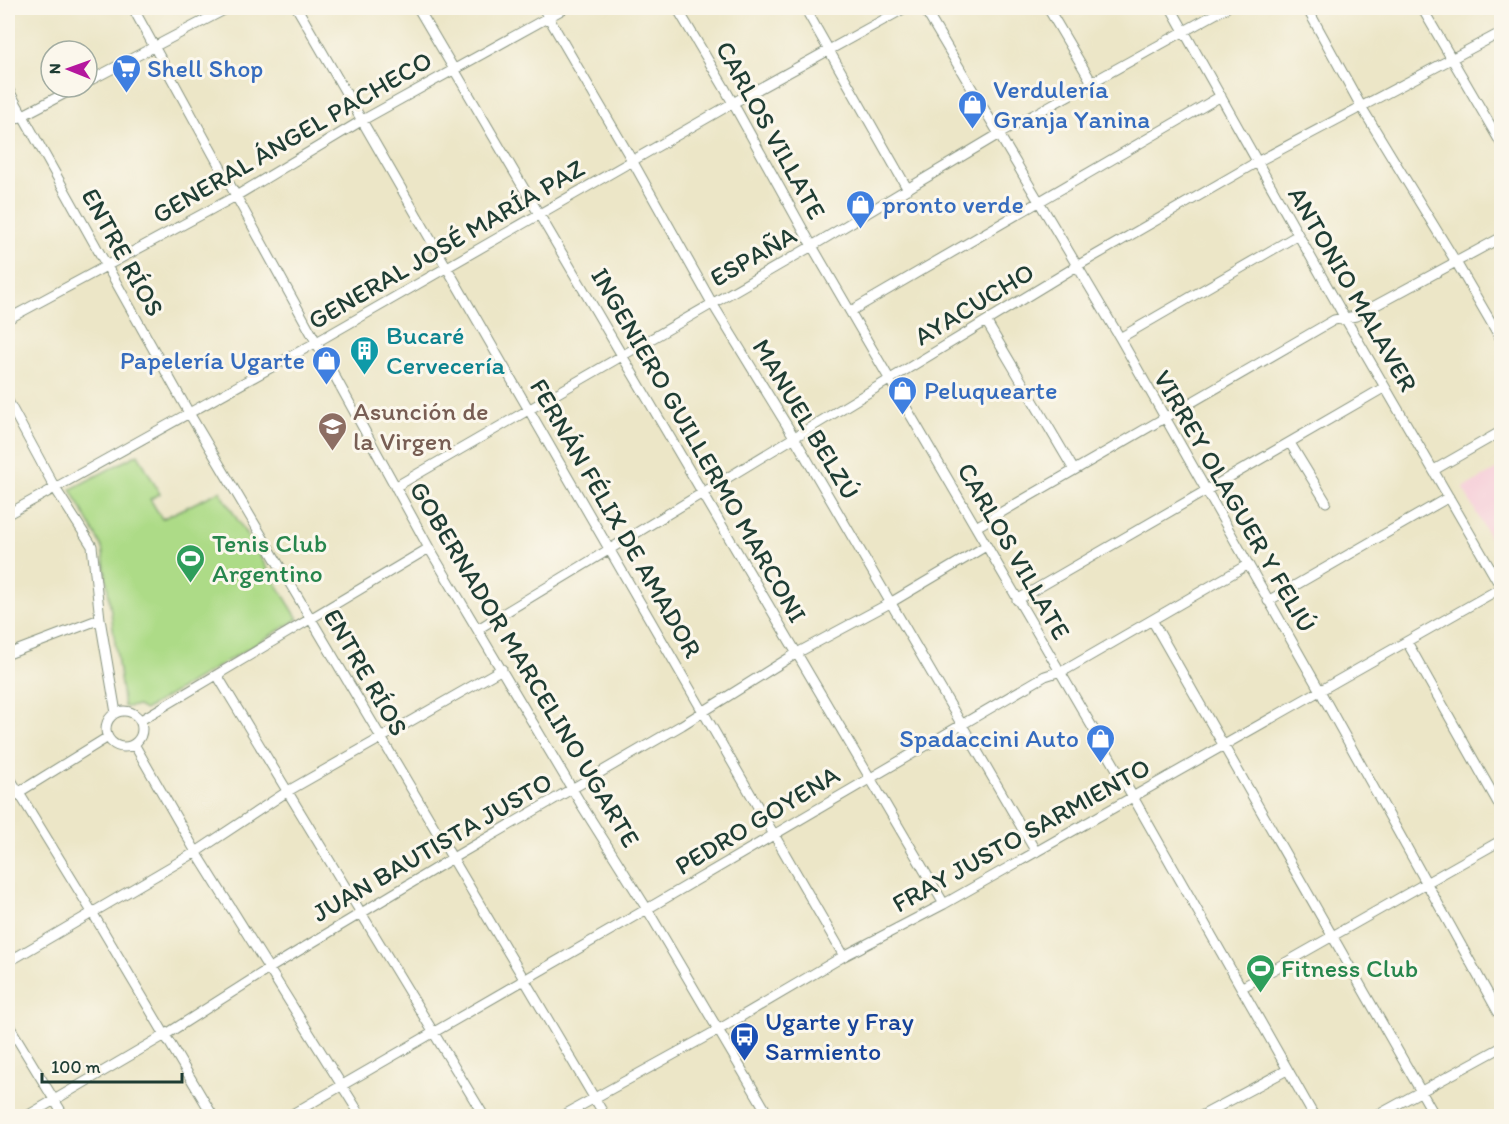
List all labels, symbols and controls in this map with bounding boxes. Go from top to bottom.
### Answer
street label: CARLOS VILLATE [709,35,833,225]
north arrow [39,39,99,99]
street label: GENERAL ÁNGEL PACHECO [146,44,438,230]
supermarket icon: Shell Shop [110,52,142,94]
place label: Shell Shop [147,52,263,84]
text: N [45,63,64,74]
place label: Verdulería Granja Yanina [993,73,1150,135]
shop icon: Verdulería Granja Yanina [956,88,988,130]
street label: GENERAL JOSÉ MARÍA PAZ [302,152,590,336]
street label: ANTONIO MALAVER [1281,181,1425,397]
street label: ENTRE RÍOS [75,182,171,322]
shop icon: pronto verde [845,188,877,230]
place label: pronto verde [882,188,1024,220]
street label: ESPAÑA [704,218,802,294]
street label: AYACUCHO [908,256,1040,352]
street label: INGENIERO GUILLERMO MARCONI [584,262,814,628]
place label: Bucaré Cervecería [386,319,506,381]
street label: MANUEL BELZÚ [746,333,866,505]
building icon: Bucaré Cervecería [349,334,381,376]
place label: Papelería Ugarte [120,344,305,376]
shop icon: Papelería Ugarte [310,344,342,386]
street label: VIRREY OLAGUER Y FELIÚ [1147,364,1323,638]
street label: FERNÁN FÉLIX DE AMADOR [523,373,709,663]
shop icon: Peluquearte [887,374,919,416]
place label: Peluquearte [924,374,1058,406]
place label: Asunción de la Virgen [353,395,489,457]
school or university icon: Asunción de la Virgen [316,410,348,452]
street label: CARLOS VILLATE [950,457,1078,645]
street label: GOBERNADOR MARCELINO UGARTE [403,475,647,853]
place label: Tenis Club Argentino [212,527,327,589]
sports icon: Tenis Club Argentino [175,542,207,584]
street label: ENTRE RÍOS [317,603,415,741]
place label: Spadaccini Auto [899,722,1079,754]
shop icon: Spadaccini Auto [1084,722,1116,764]
street label: FRAY JUSTO SARMIENTO [886,751,1156,919]
street label: PEDRO GOYENA [669,758,845,882]
street label: JUAN BAUTISTA JUSTO [306,765,558,929]
sports icon: Fitness Club [1244,952,1276,994]
place label: Fitness Club [1281,952,1418,984]
place label: Ugarte y Fray Sarmiento [765,1005,914,1067]
bus stop icon: Ugarte y Fray Sarmiento [728,1020,760,1062]
scale bar [42,1046,182,1084]
text: 100 m [51,1056,101,1078]

